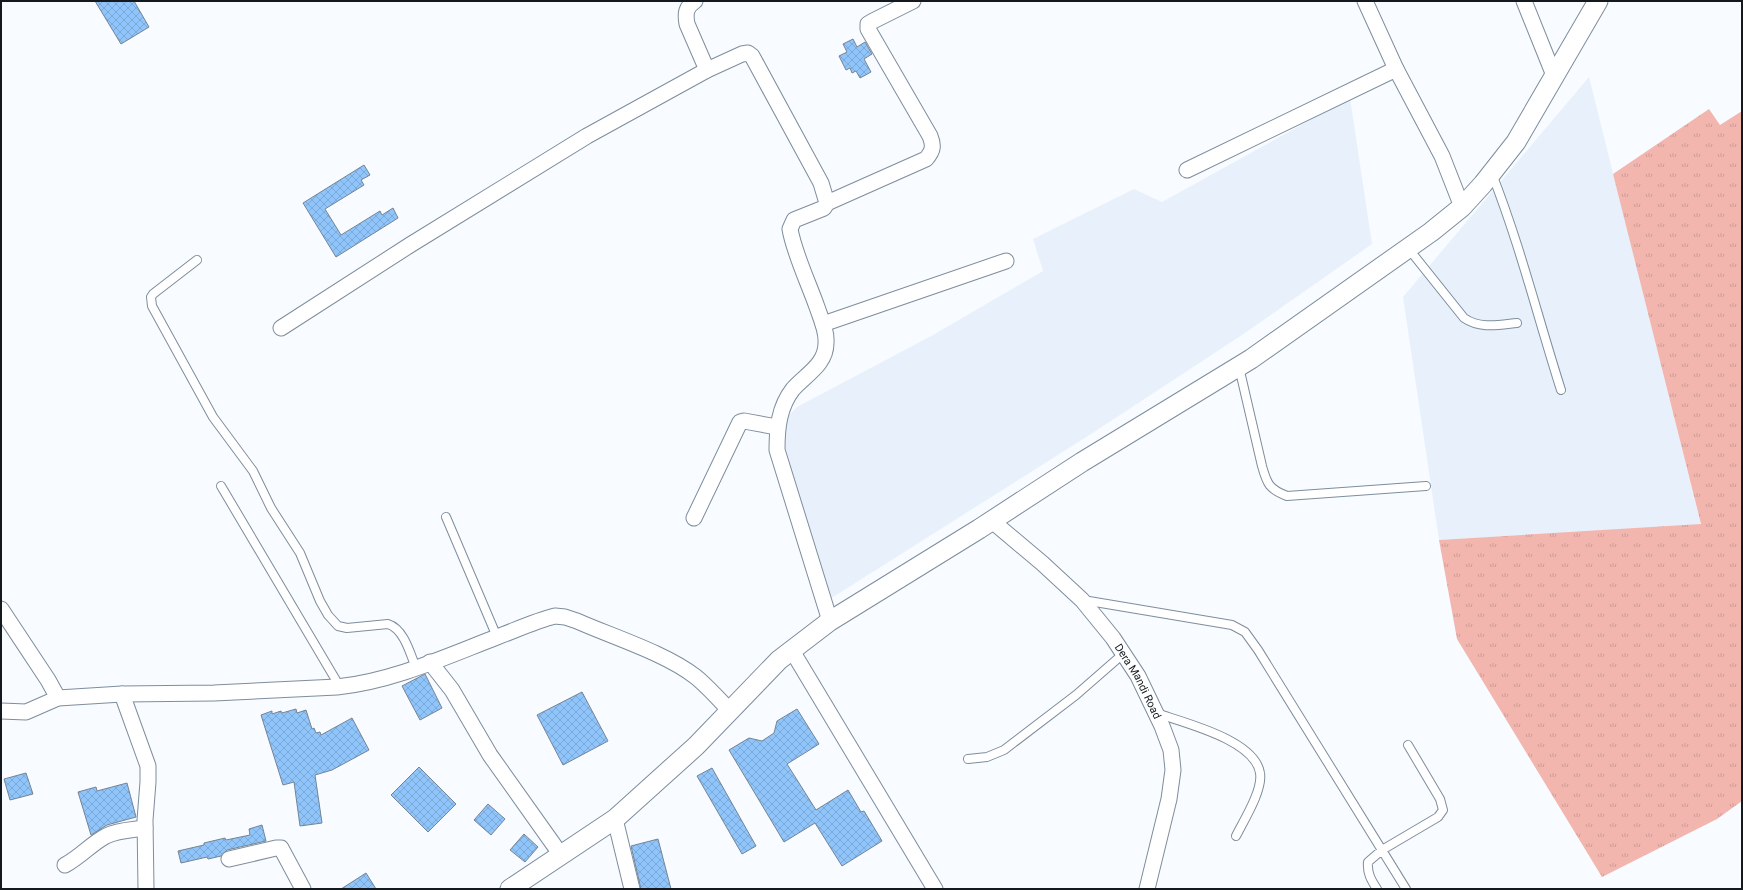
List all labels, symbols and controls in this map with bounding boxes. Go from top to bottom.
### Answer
street label: Dera Mandi Road [1112,641,1164,721]

